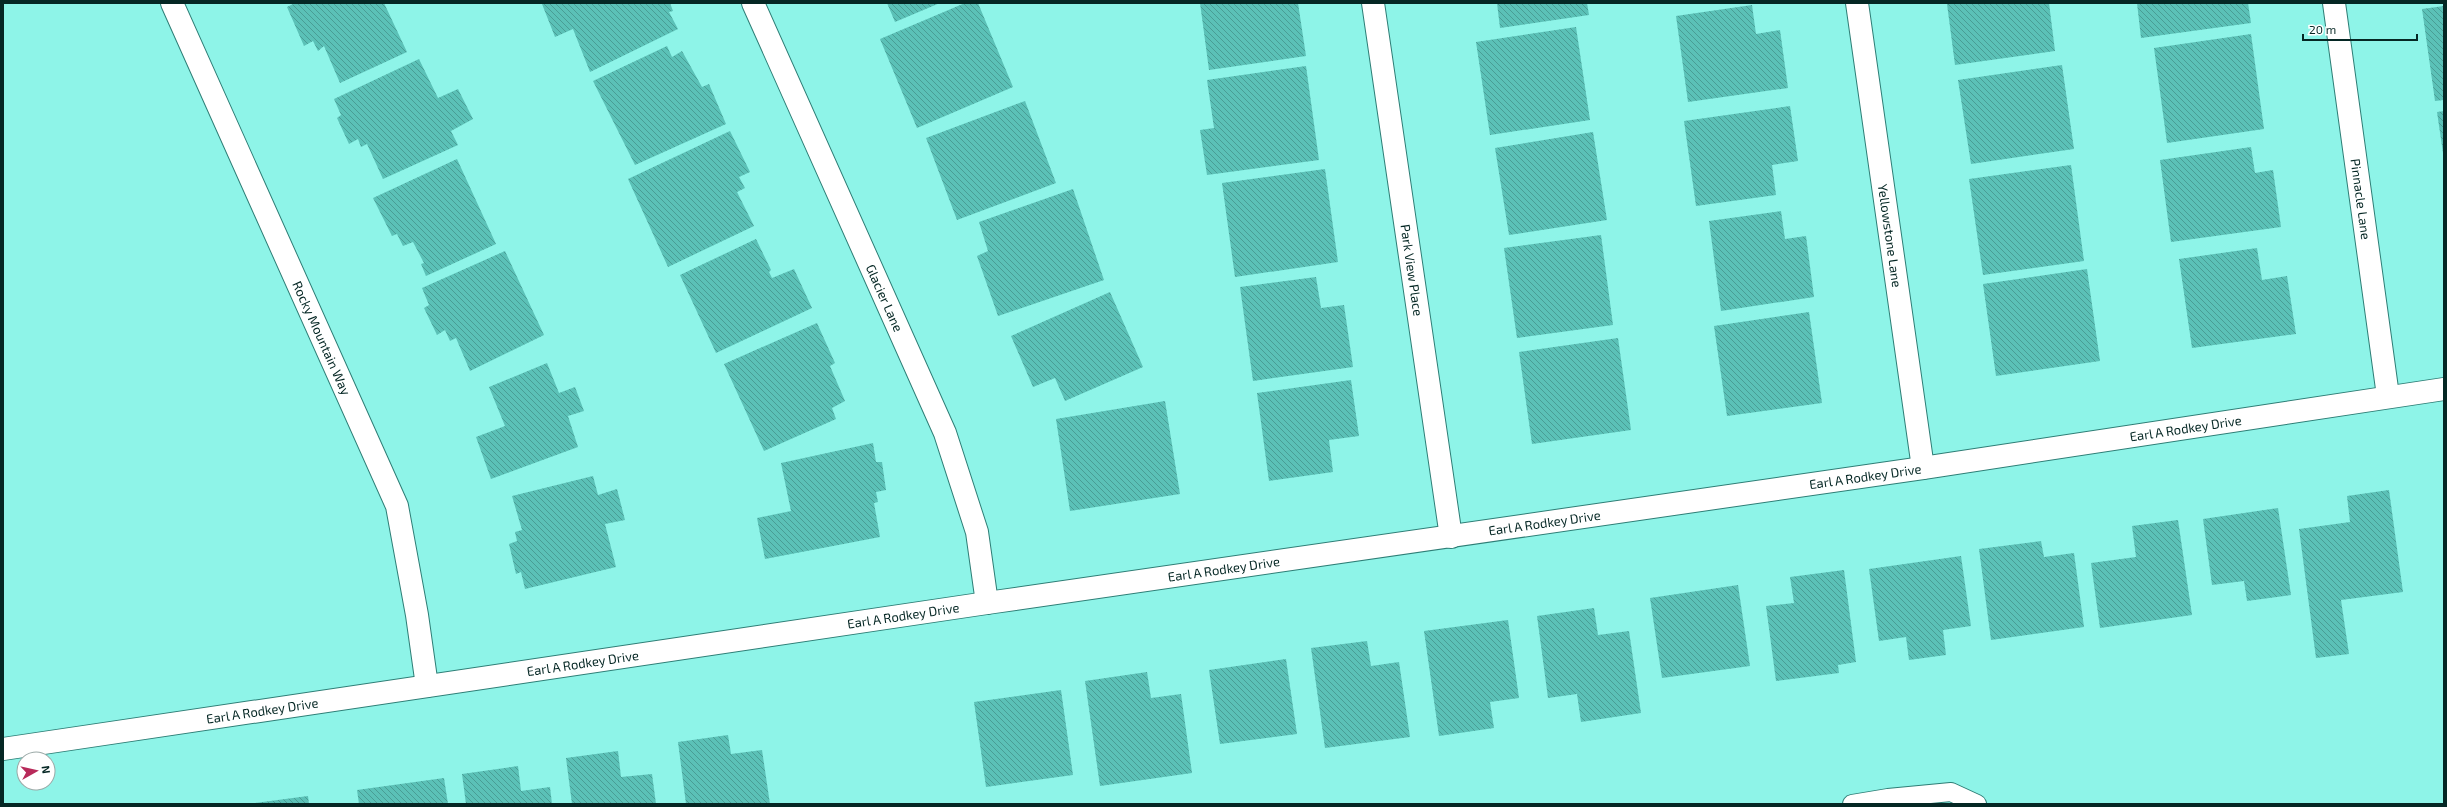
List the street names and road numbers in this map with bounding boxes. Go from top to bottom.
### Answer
street label: Pinnacle Lane [2347,158,2374,241]
street label: Yellowstone Lane [1875,183,1905,288]
street label: Park View Place [1397,223,1427,317]
street label: Glacier Lane [863,262,907,334]
street label: Rocky Mountain Way [289,278,354,398]
street label: Earl A Rodkey Drive [2128,412,2243,445]
street label: Earl A Rodkey Drive [1808,460,1922,492]
street label: Earl A Rodkey Drive [1487,507,1602,539]
street label: Earl A Rodkey Drive [1167,553,1281,585]
street label: Earl A Rodkey Drive [846,599,960,632]
street label: Earl A Rodkey Drive [526,647,640,679]
street label: Earl A Rodkey Drive [205,694,319,727]

